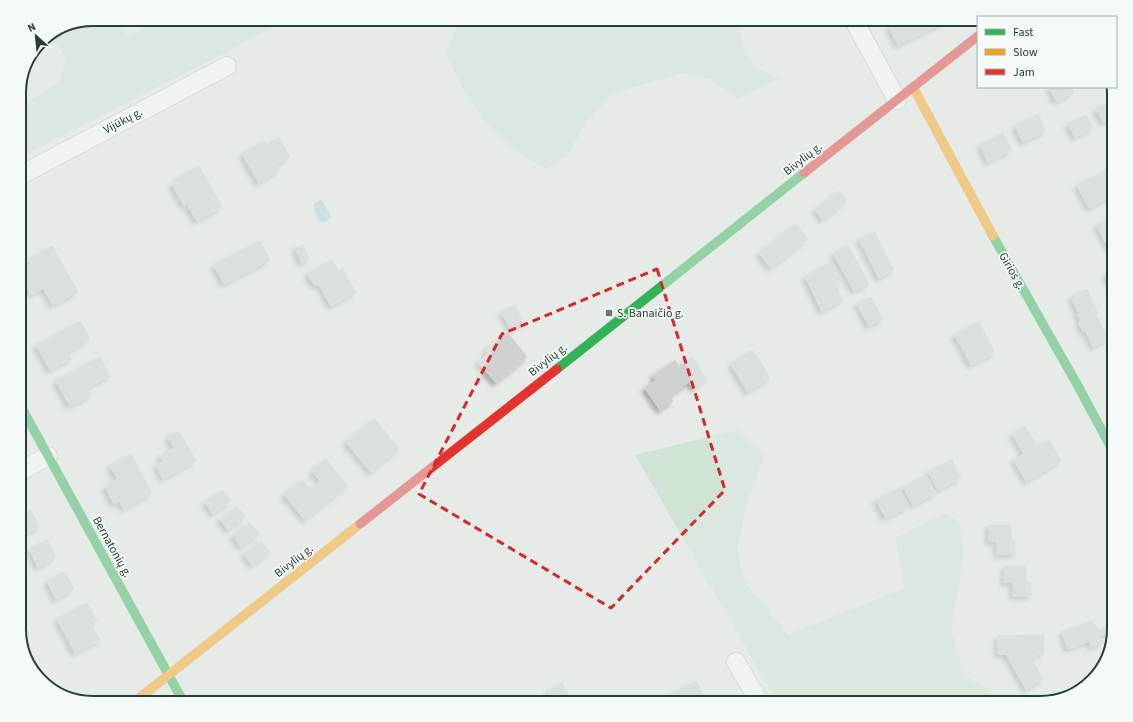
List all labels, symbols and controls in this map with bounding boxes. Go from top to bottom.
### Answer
north arrow [16,16,56,56]
legend [977,16,1117,88]
text: N [25,19,38,36]
text: Fast [1013,24,1033,41]
text: Slow [1013,44,1038,61]
text: Jam [1013,64,1035,81]
street label: Vijūkų g. [100,104,146,138]
street label: Bivylių g. [780,138,826,180]
street label: Girios g. [995,249,1029,293]
place label: S. Banaičio g. [617,305,684,322]
marker: S. Banaičio g. [604,308,614,318]
street label: Bivylių g. [525,339,571,381]
street label: Bernatonių g. [88,513,136,581]
street label: Bivylių g. [271,540,317,582]

